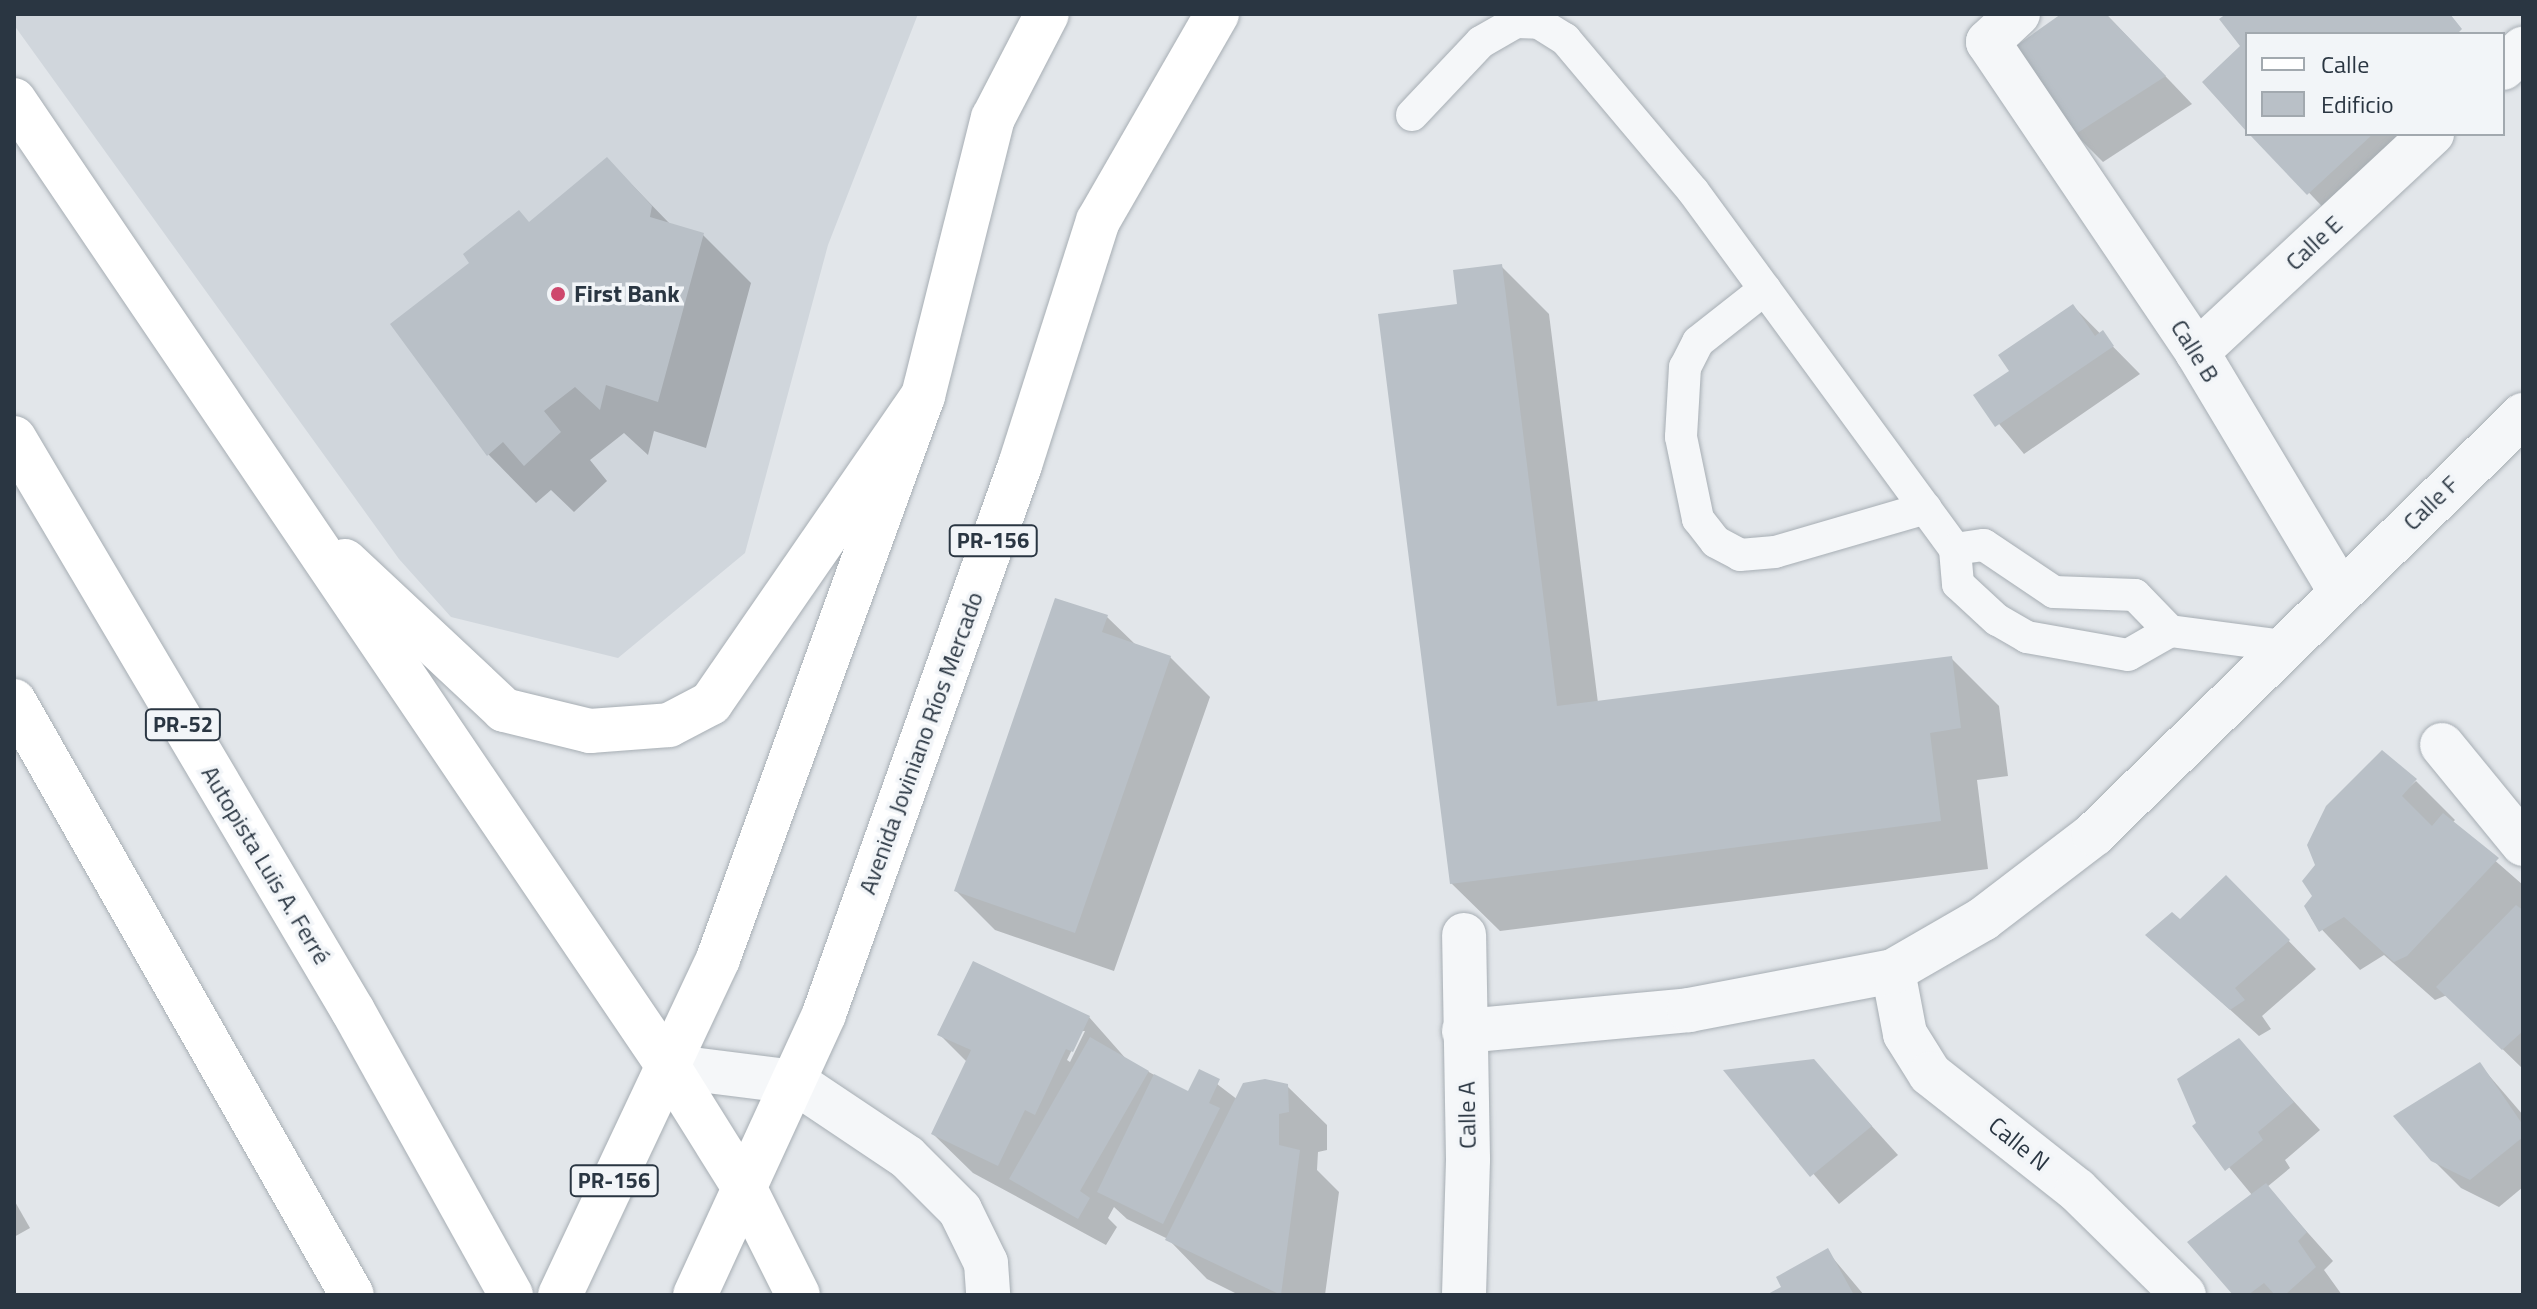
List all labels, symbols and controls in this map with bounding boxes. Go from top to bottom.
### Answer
legend [2245,32,2505,136]
text: Calle [2321,46,2369,82]
text: Edificio [2321,86,2394,122]
street label: Calle E [2280,210,2348,276]
place label: First Bank [574,280,680,308]
marker: First Bank [549,285,567,303]
street label: Calle B [2165,314,2225,388]
street label: Calle F [2397,470,2465,536]
road number: PR-156 [947,523,1039,559]
street label: Avenida Joviniano Ríos Mercado [853,588,989,898]
road number: PR-52 [143,707,223,743]
street label: Autopista Luis A. Ferré [195,761,337,969]
street label: Calle A [1452,1081,1482,1149]
street label: Calle N [1983,1111,2055,1177]
road number: PR-156 [568,1163,660,1199]

